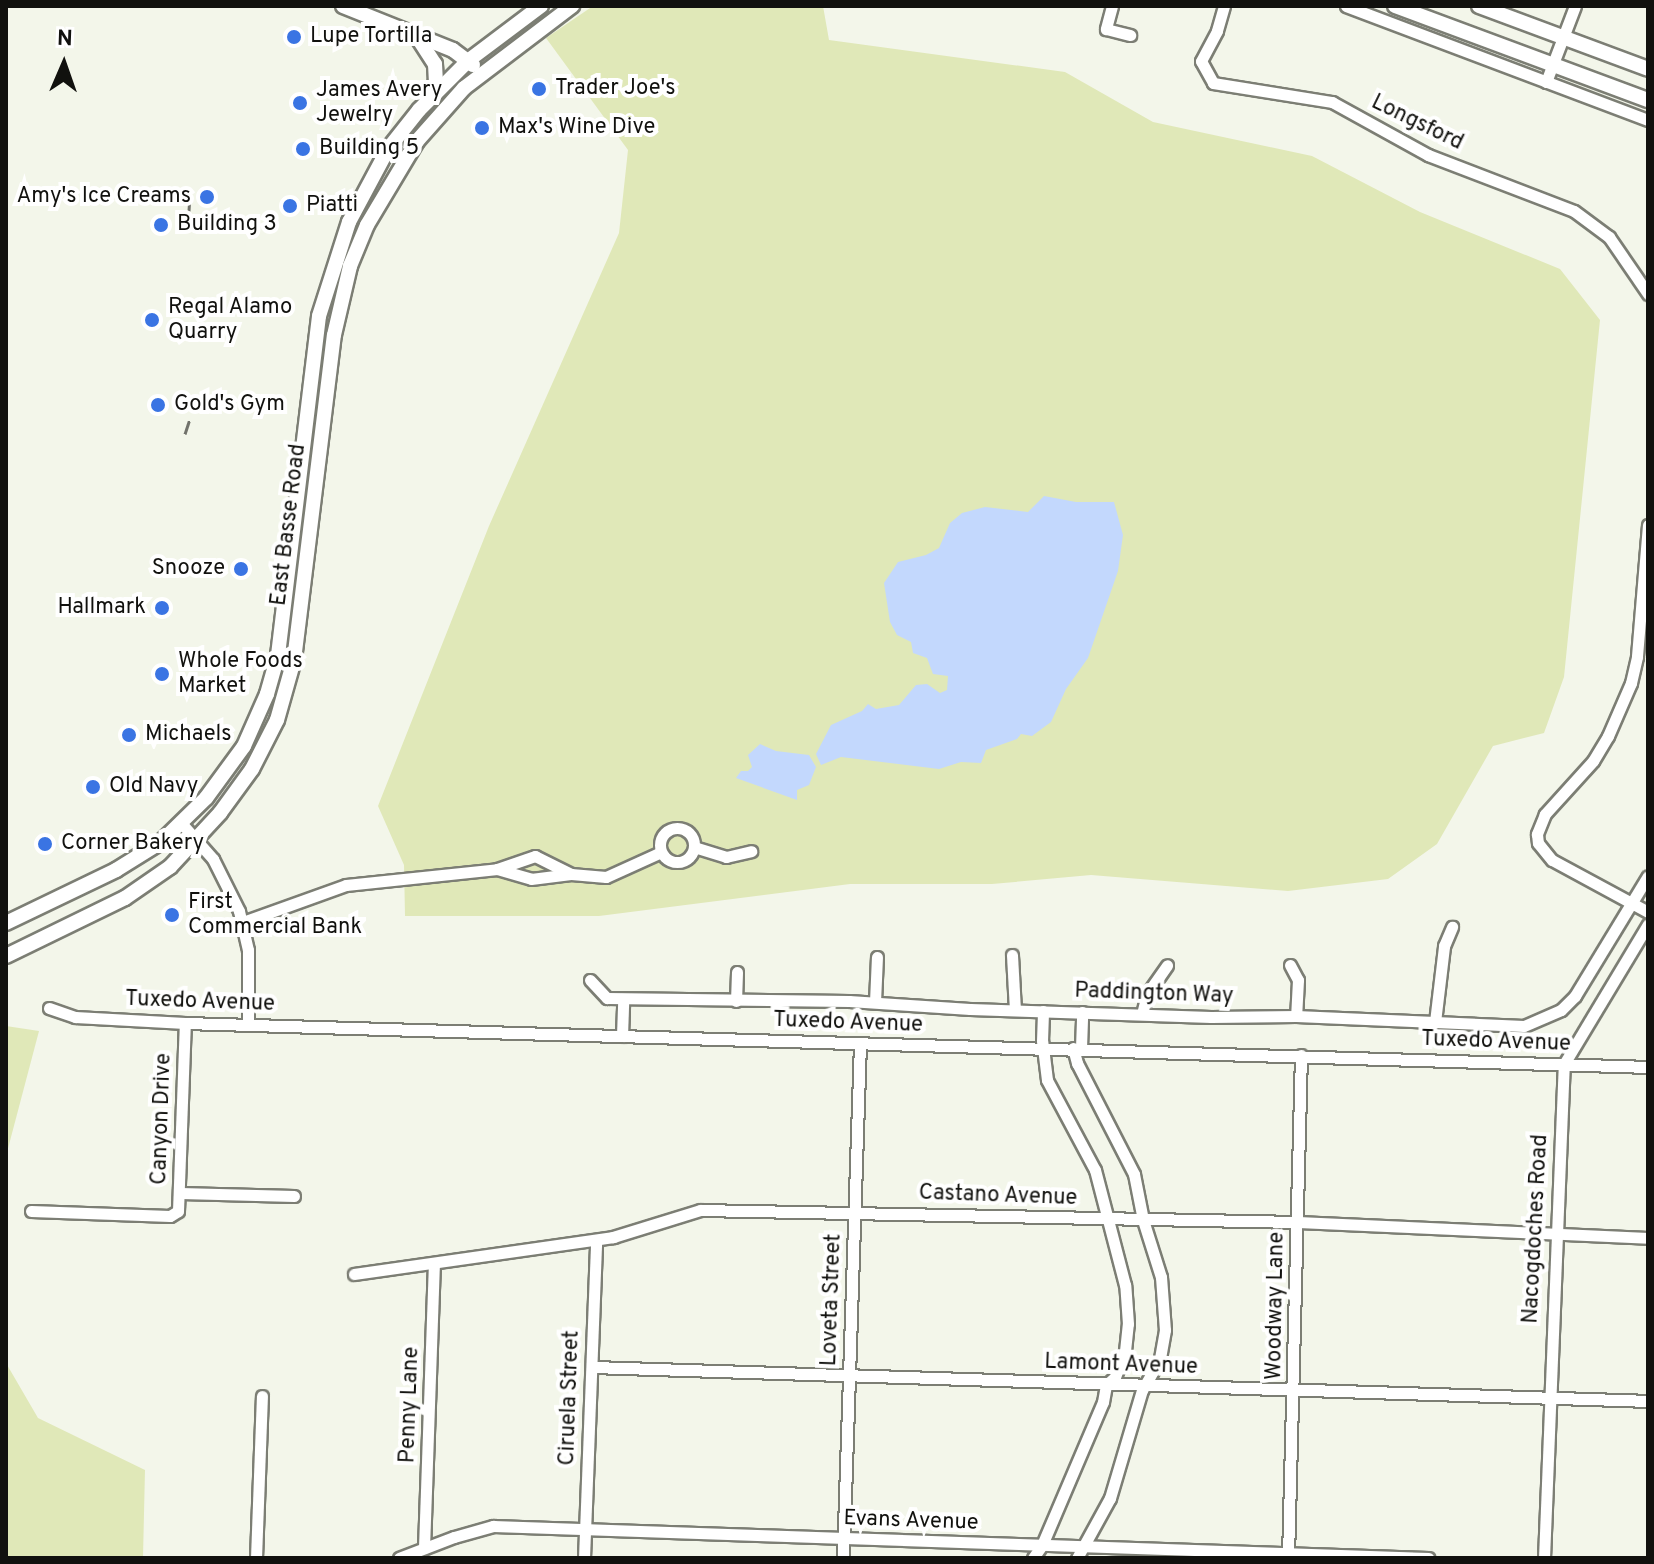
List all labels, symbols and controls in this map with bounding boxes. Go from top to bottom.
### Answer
north arrow [24,24,104,104]
place label: Lupe Tortilla [310,24,433,50]
text: N [56,26,73,53]
marker: Lupe Tortilla [285,28,303,46]
place label: Trader Joe's [555,76,676,102]
place label: James Avery Jewelry [316,77,443,128]
marker: Trader Joe's [530,80,548,98]
street label: Longsford [1367,89,1467,157]
marker: James Avery Jewelry [291,94,309,112]
place label: Max's Wine Dive [498,115,656,141]
marker: Max's Wine Dive [473,119,491,137]
place label: Building 5 [319,136,419,162]
marker: Building 5 [294,140,312,158]
place label: Amy's Ice Creams [16,184,191,210]
marker: Amy's Ice Creams [198,188,216,206]
place label: Piatti [306,193,358,219]
marker: Piatti [281,197,299,215]
place label: Building 3 [177,212,277,238]
marker: Building 3 [152,216,170,234]
place label: Regal Alamo Quarry [168,294,293,346]
marker: Regal Alamo Quarry [143,311,161,329]
place label: Gold's Gym [174,392,285,418]
marker: Gold's Gym [149,396,167,414]
street label: East Basse Road [266,443,312,607]
place label: Snooze [152,556,225,582]
marker: Snooze [232,560,250,578]
place label: Hallmark [57,595,146,621]
marker: Hallmark [153,599,171,617]
place label: Whole Foods Market [178,648,303,700]
marker: Whole Foods Market [153,665,171,683]
place label: Michaels [145,722,232,748]
marker: Michaels [120,726,138,744]
place label: Old Navy [109,774,198,800]
marker: Old Navy [84,778,102,796]
place label: Corner Bakery [61,831,204,857]
marker: Corner Bakery [36,835,54,853]
place label: First Commercial Bank [188,889,362,940]
marker: First Commercial Bank [163,906,181,924]
street label: Paddington Way [1074,978,1234,1010]
street label: Tuxedo Avenue [124,986,276,1018]
street label: Tuxedo Avenue [772,1007,924,1039]
street label: Tuxedo Avenue [1420,1026,1572,1058]
street label: Canyon Drive [147,1053,177,1185]
street label: Nacogdoches Road [1518,1134,1554,1324]
street label: Castano Avenue [918,1180,1078,1212]
street label: Woodway Lane [1262,1232,1290,1380]
street label: Loveta Street [816,1233,848,1367]
street label: Ciruela Street [554,1330,586,1466]
street label: Penny Lane [395,1346,425,1464]
street label: Lamont Avenue [1043,1349,1199,1381]
street label: Evans Avenue [843,1505,979,1537]

